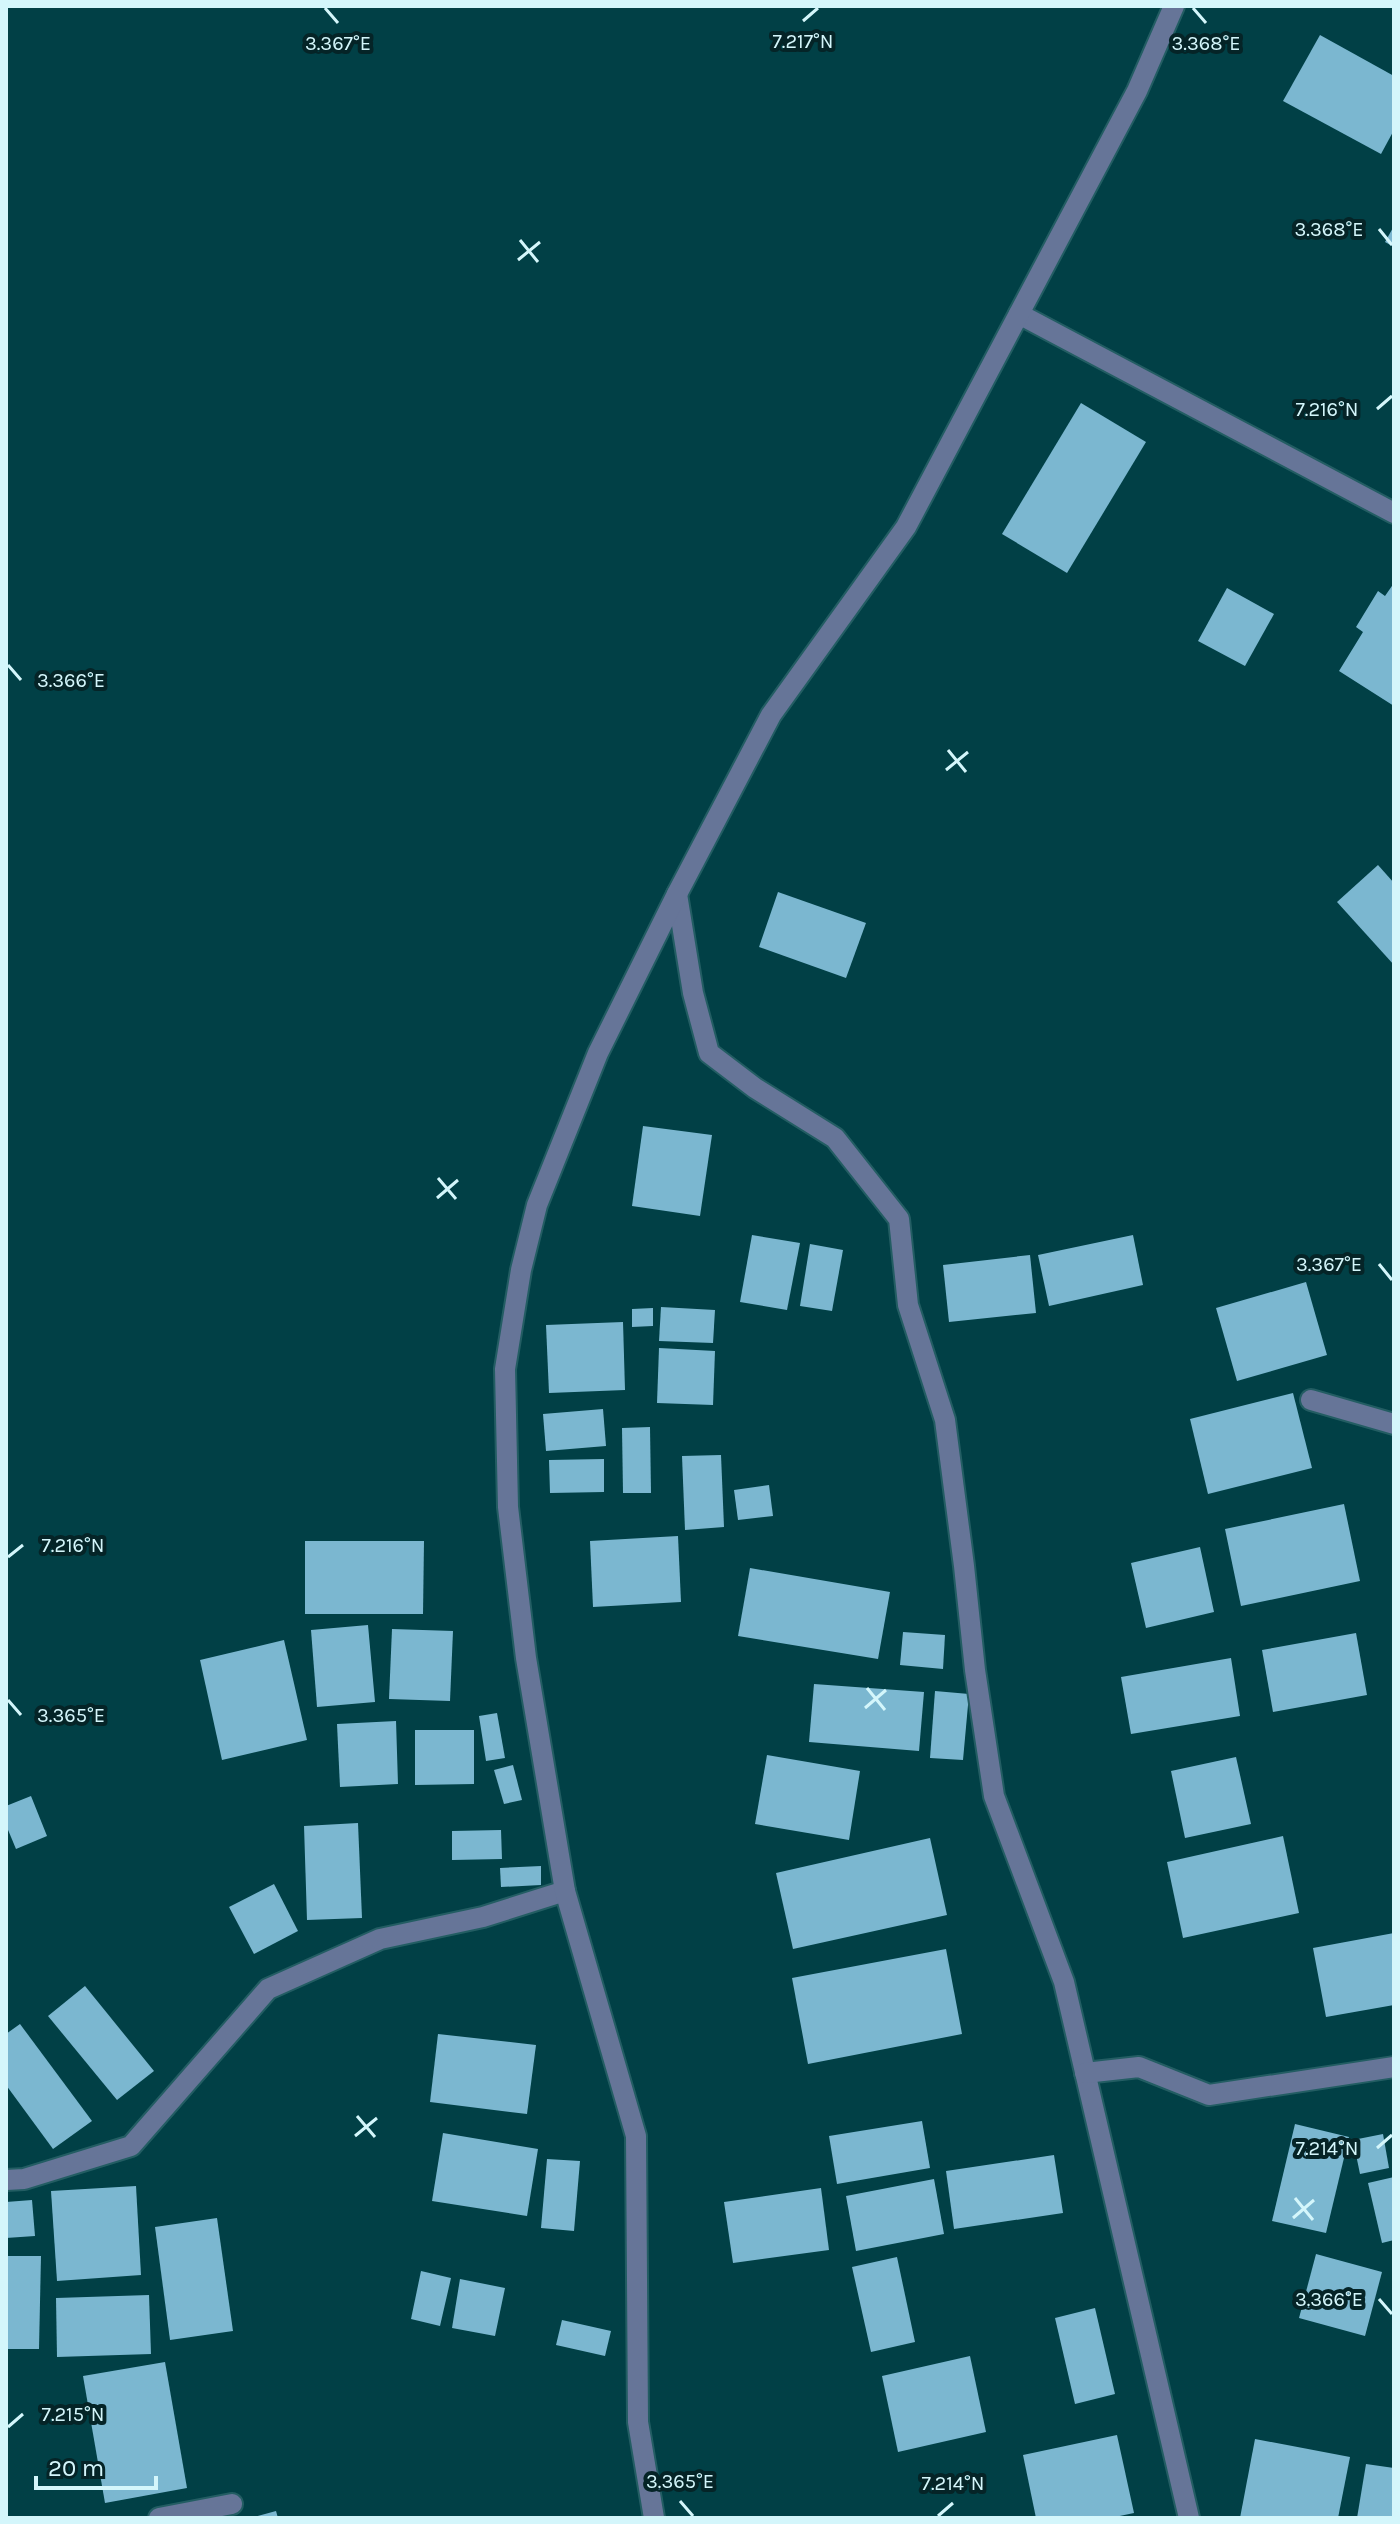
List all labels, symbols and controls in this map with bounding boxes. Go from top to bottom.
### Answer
text: 7.217°N [772,30,834,53]
text: 3.367°E [305,32,371,55]
text: 3.368°E [1172,32,1240,55]
text: 3.368°E [1295,218,1363,241]
text: 7.216°N [1295,398,1359,421]
text: 3.366°E [37,669,105,692]
text: 3.367°E [1296,1253,1362,1276]
text: 7.216°N [41,1534,105,1557]
text: 3.365°E [37,1704,105,1727]
text: 7.214°N [1296,2137,1358,2160]
text: 3.366°E [1295,2288,1363,2311]
text: 7.215°N [42,2403,104,2426]
scale bar [36,2440,156,2490]
text: 20 m [48,2454,104,2482]
text: 3.365°E [646,2470,714,2493]
text: 7.214°N [922,2472,984,2495]

